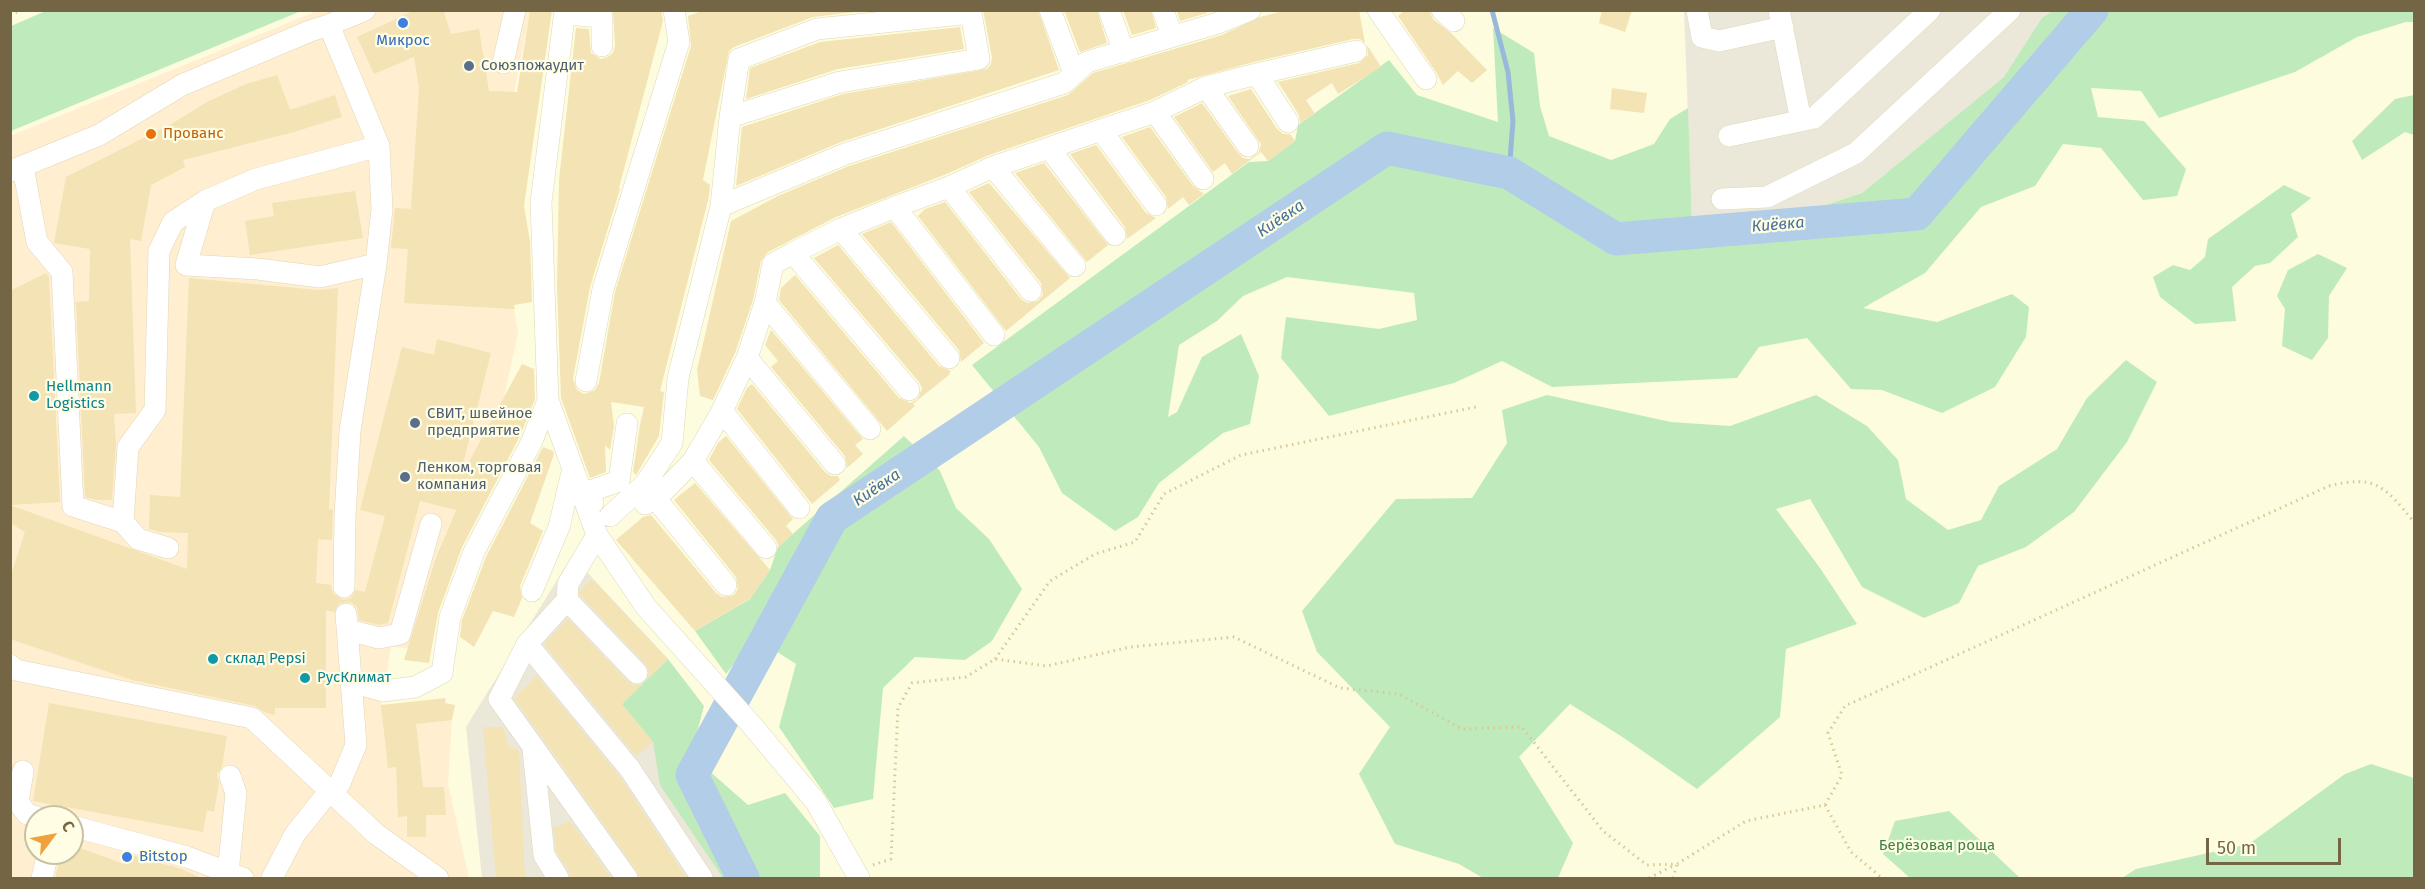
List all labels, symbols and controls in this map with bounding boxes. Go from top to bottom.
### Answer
marker: Микрос [396,16,410,30]
place label: Микрос [376,32,430,50]
place label: Союзпожаудит [481,57,584,75]
marker: Союзпожаудит [462,59,476,73]
place label: Прованс [163,125,223,143]
marker: Прованс [144,127,158,141]
water label: Киёвка [1254,196,1308,242]
water label: Киёвка [1751,213,1805,237]
place label: Hellmann Logistics [46,378,112,413]
marker: Hellmann Logistics [27,389,41,403]
place label: СВИТ, швейное предприятие [427,405,533,440]
marker: СВИТ, швейное предприятие [408,416,422,430]
place label: Ленком, торговая компания [417,459,542,494]
water label: Киёвка [850,465,904,511]
marker: Ленком, торговая компания [398,470,412,484]
place label: склад Pepsi [225,650,306,668]
marker: склад Pepsi [206,652,220,666]
place label: РусКлимат [317,669,391,687]
marker: РусКлимат [298,671,312,685]
north arrow [24,805,84,865]
text: С [57,817,78,835]
scale bar [2209,826,2344,864]
park label: Берёзовая роща [1879,837,1995,855]
text: 50 m [2217,837,2256,859]
place label: Bitstop [139,848,188,866]
marker: Bitstop [120,850,134,864]

